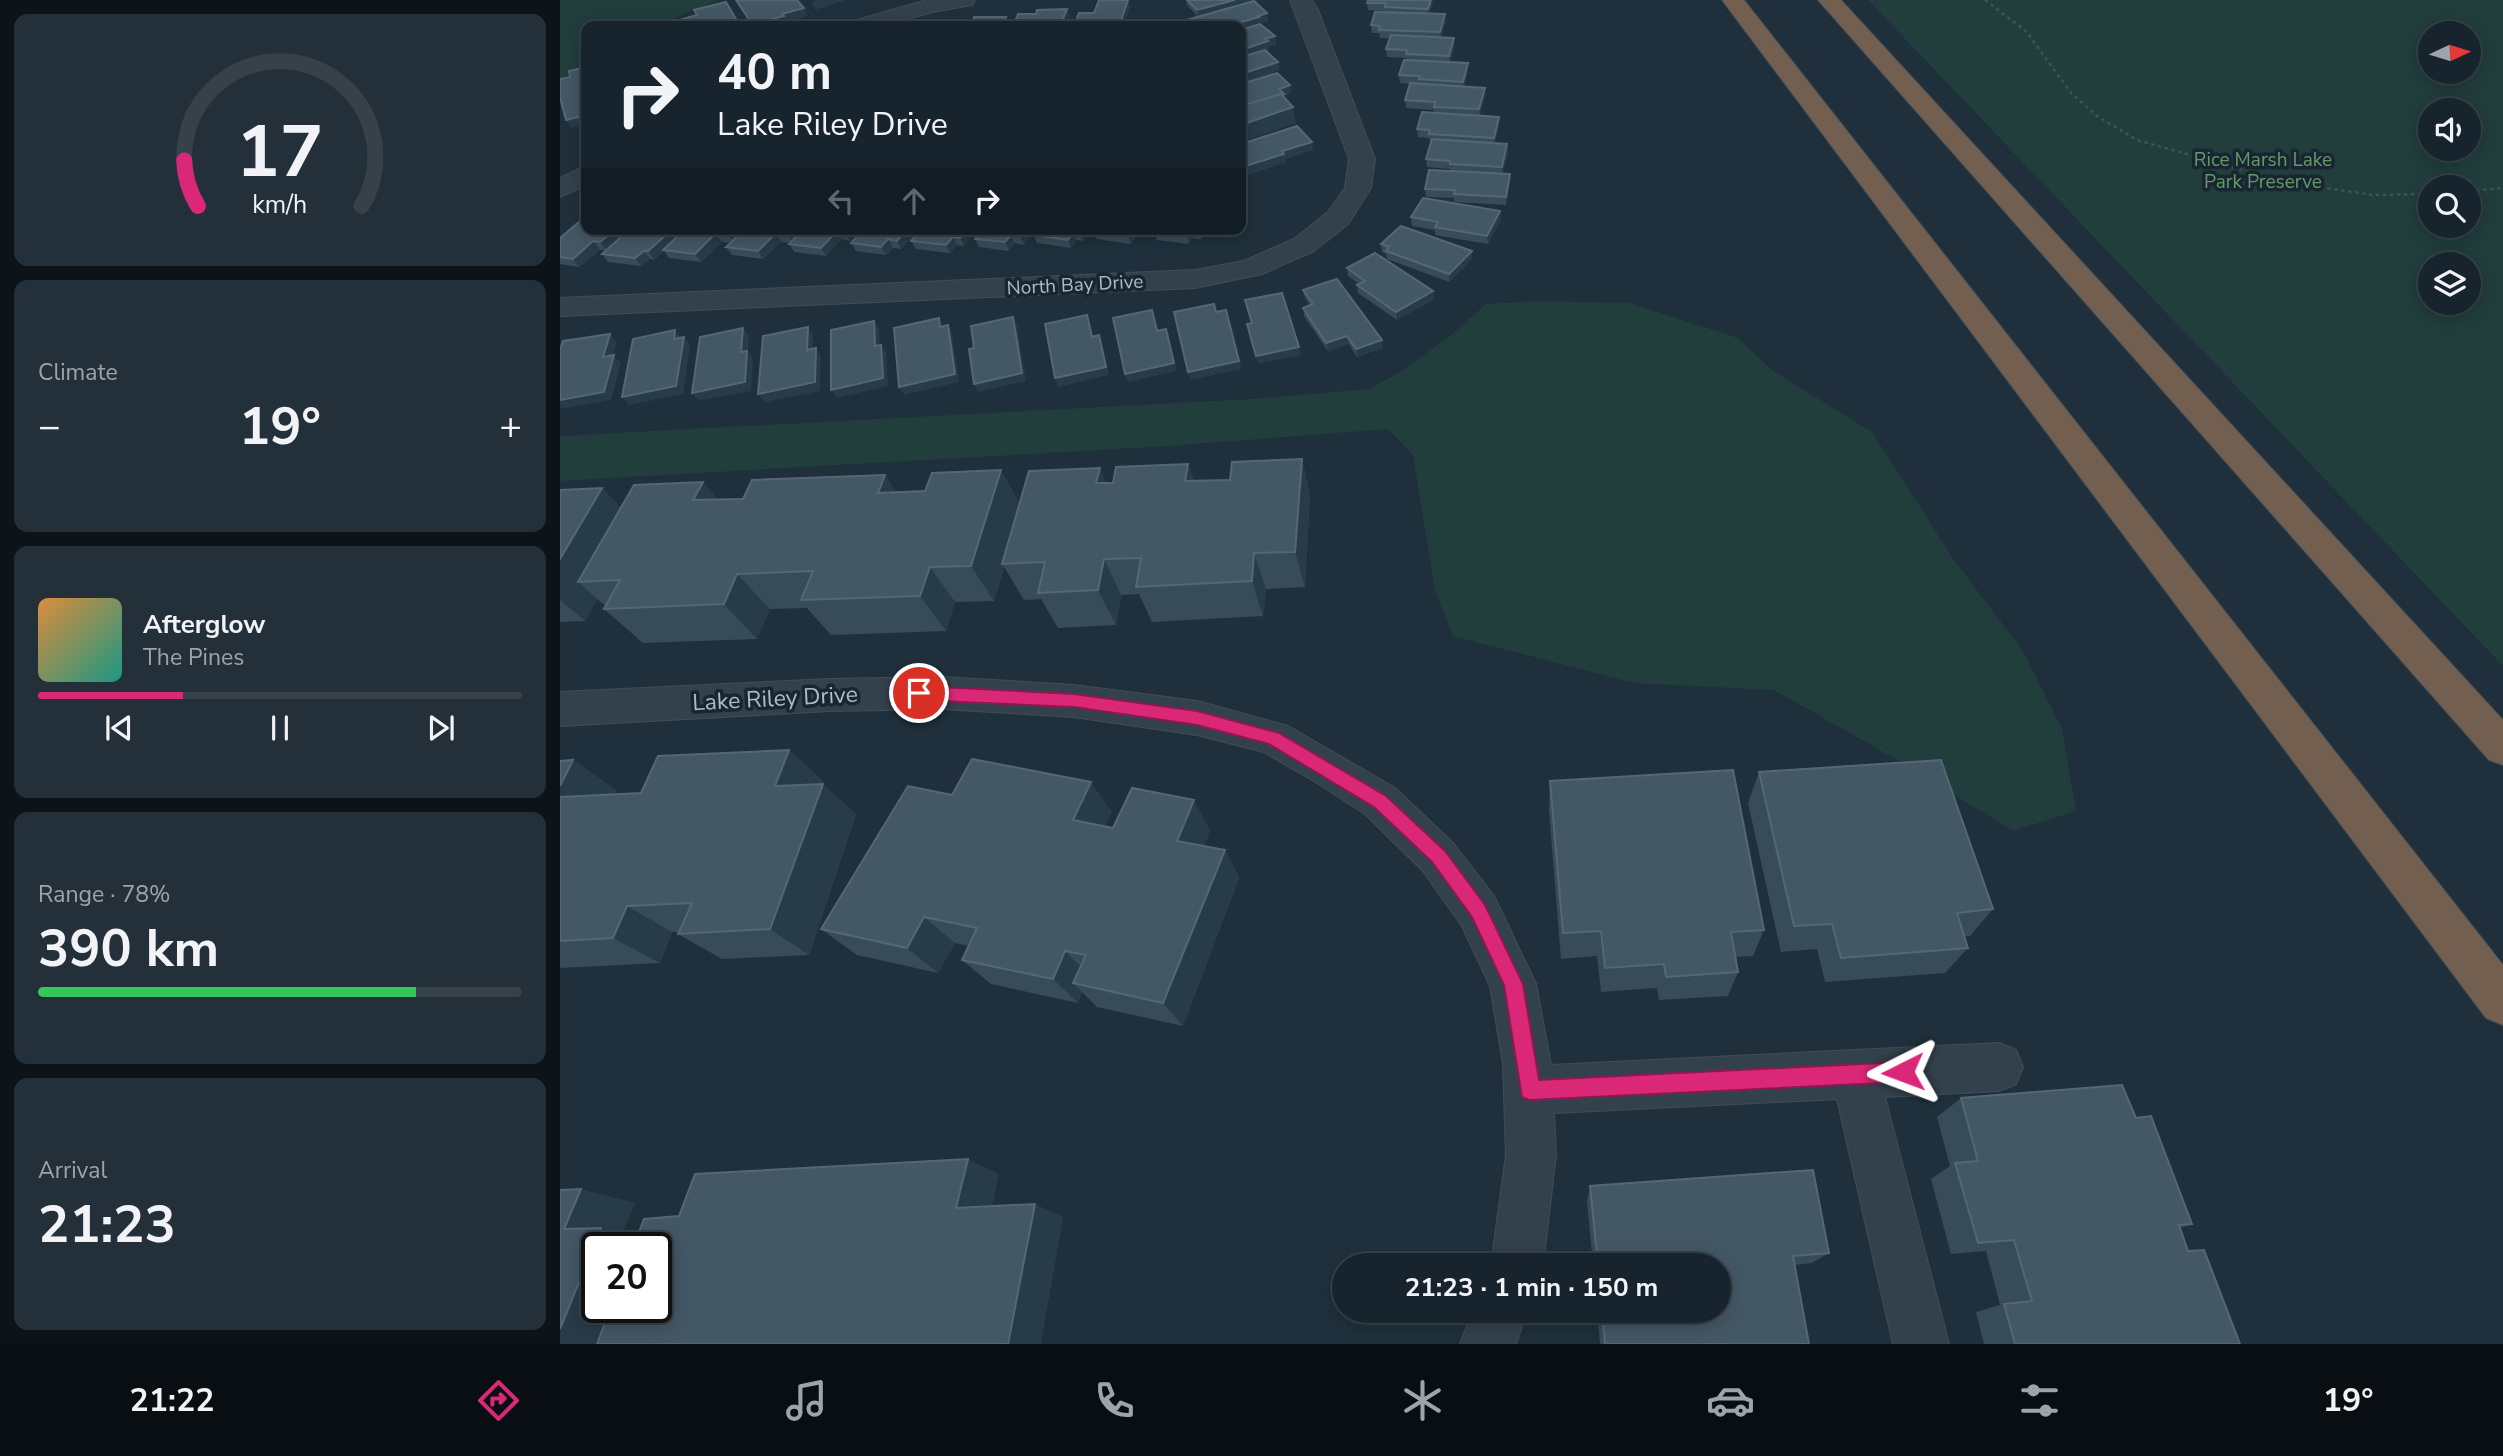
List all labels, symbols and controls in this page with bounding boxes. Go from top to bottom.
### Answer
north arrow [2418,21,2482,84]
map controls [2418,21,2481,315]
text: 40 m [717,39,832,106]
icon: right [602,49,693,140]
button: sound [2418,98,2481,161]
text: 17 [236,102,324,202]
text: Lake Riley Drive [717,103,948,146]
park label: Rice Marsh Lake Park Preserve [2194,147,2332,195]
button: search [2418,175,2481,238]
icon: left [822,182,860,220]
icon: ahead [895,182,933,220]
icon: right [968,182,1006,220]
text: km/h [252,188,308,222]
button: layers [2418,252,2481,315]
street label: North Bay Drive [1006,268,1144,302]
text: Climate [38,357,118,388]
text: 19° [239,391,321,462]
text: − [38,401,61,452]
text: + [499,401,522,452]
text: Afterglow [143,607,266,642]
text: The Pines [143,642,244,673]
pin [889,663,949,723]
icon: arrive [900,674,938,712]
street label: Lake Riley Drive [691,679,859,718]
icon: previous [100,709,138,747]
icon: pause [261,709,299,747]
icon: next [422,709,460,747]
text: Range · 78% [38,879,170,910]
text: 390 km [38,913,219,984]
position arrow [1866,1035,1940,1109]
text: Arrival [38,1155,107,1186]
text: 21:23 [38,1189,176,1260]
speed limit sign: 20 [581,1232,672,1323]
text: 21:23 · 1 min · 150 m [1405,1270,1658,1305]
icon: directions [474,1376,523,1425]
icon: music [782,1376,831,1425]
icon: phone [1090,1376,1139,1425]
icon: climate [1398,1376,1447,1425]
icon: car [1706,1376,1755,1425]
icon: filters [2015,1376,2064,1425]
text: 21:22 [130,1379,214,1422]
text: 19° [2323,1379,2373,1422]

